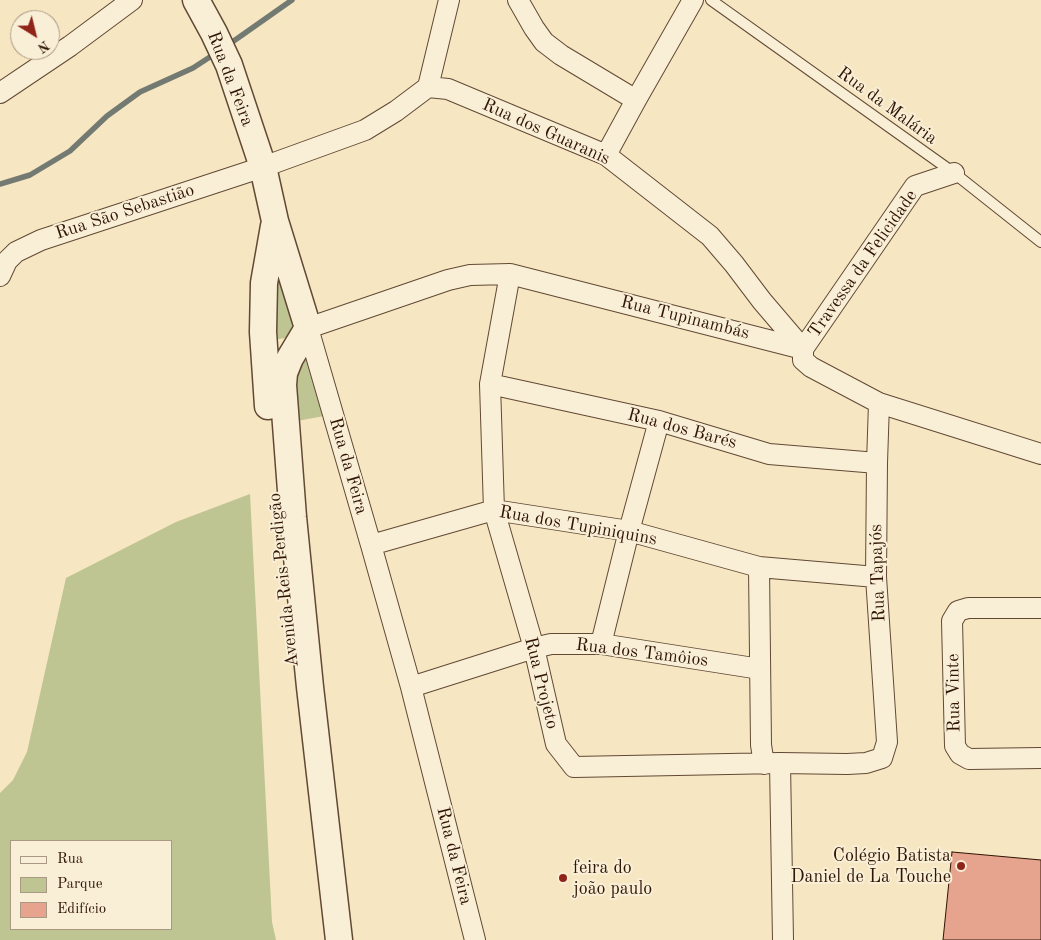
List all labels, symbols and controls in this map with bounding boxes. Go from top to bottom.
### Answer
north arrow [10,10,60,60]
street label: Rua da Feira [202,28,258,130]
text: N [35,38,52,55]
street label: Rua da Malária [833,62,941,150]
street label: Rua dos Guaranis [479,94,613,170]
street label: Rua São Sebastião [53,179,197,245]
street label: Travessa da Felicidade [804,186,922,342]
street label: Rua Tupinambás [618,292,752,344]
street label: Rua dos Barés [625,404,739,454]
street label: Rua da Feira [324,415,372,517]
street label: Avenida Reis Perdigão [264,492,304,668]
street label: Rua dos Tupiniquins [497,501,659,551]
street label: Rua Tapajós [865,524,891,622]
street label: Rua dos Tamôios [575,634,709,672]
street label: Rua Projeto [519,635,563,731]
street label: Rua Vinte [943,653,965,733]
street label: Rua da Feira [431,805,477,907]
legend [10,840,172,930]
place label: Colégio Batista Daniel de La Touche [791,845,951,888]
text: Rua [57,852,83,867]
place label: feira do joão paulo [573,857,652,900]
marker: Colégio Batista Daniel de La Touche [955,860,967,872]
marker: feira do joão paulo [557,872,569,884]
text: Parque [57,877,103,892]
text: Edifício [57,902,106,917]

